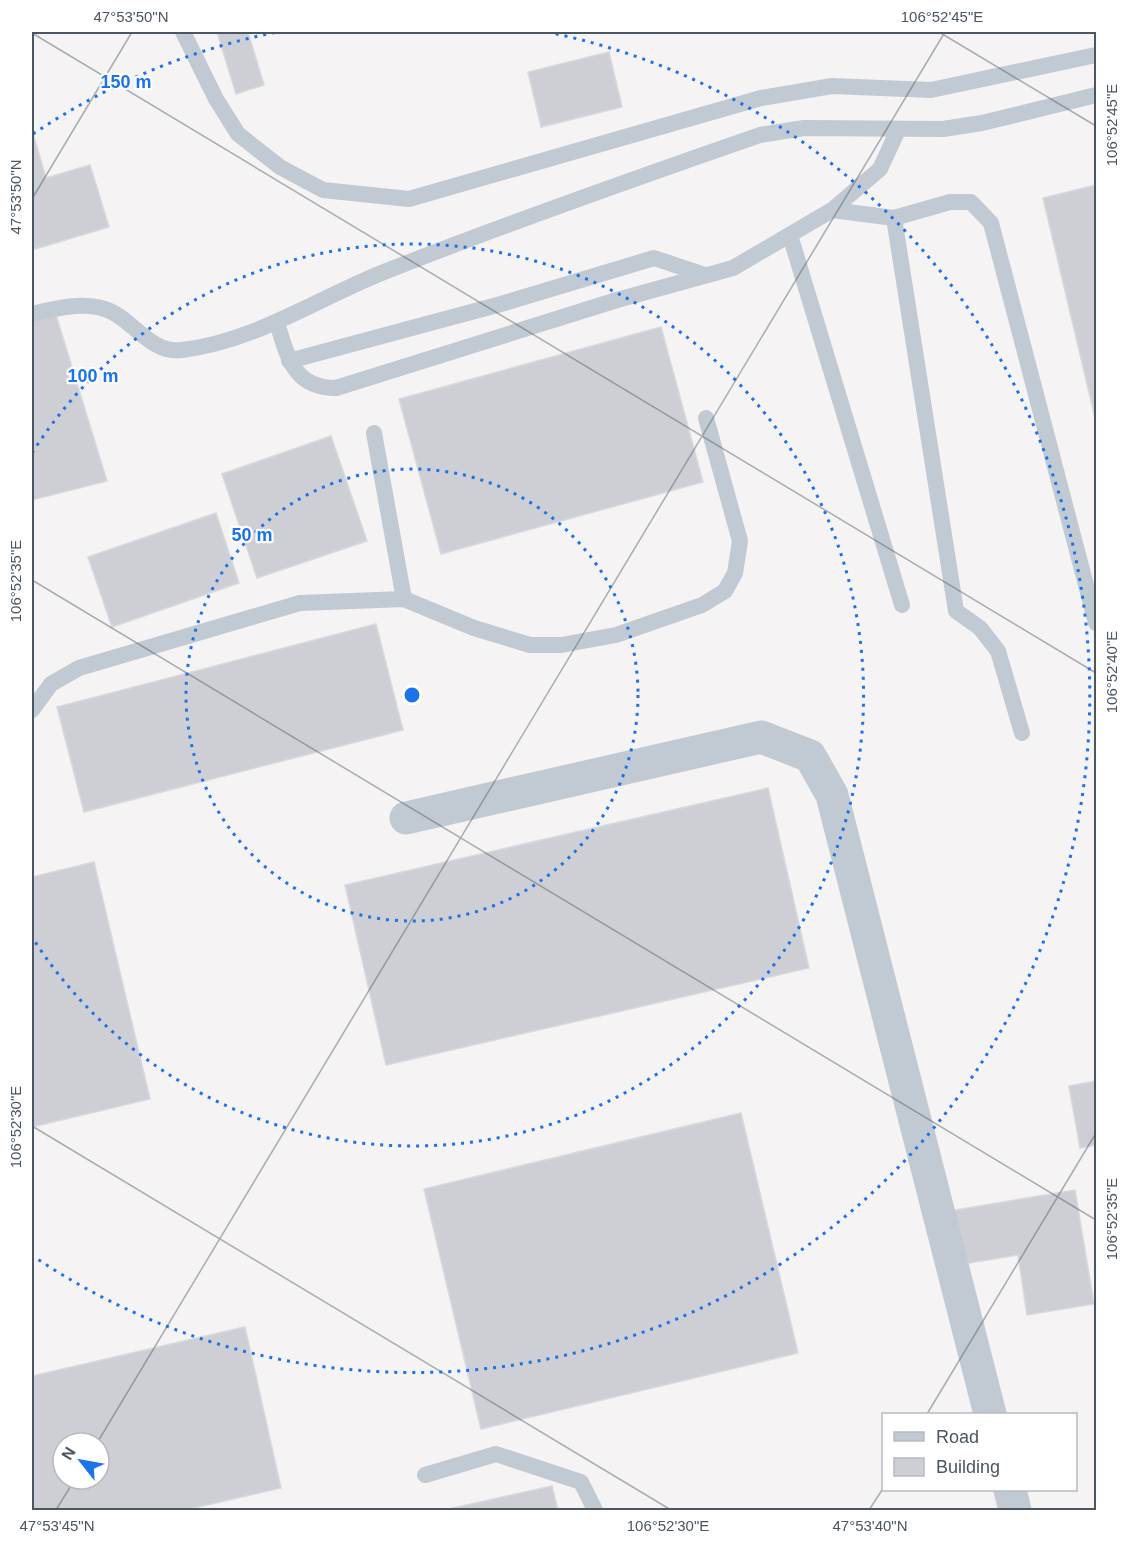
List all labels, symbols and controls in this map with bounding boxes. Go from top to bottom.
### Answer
text: 47°53'50"N [93,8,169,25]
text: 106°52'45"E [901,8,983,25]
text: 150 m [100,72,152,92]
text: 106°52'45"E [1103,84,1120,166]
text: 47°53'50"N [7,159,24,235]
text: 100 m [67,366,119,386]
text: 50 m [231,525,273,545]
text: 106°52'35"E [7,540,24,622]
text: 106°52'40"E [1103,631,1120,713]
centre of rings [402,685,422,705]
text: 106°52'30"E [7,1086,24,1168]
text: 106°52'35"E [1103,1178,1120,1260]
legend [882,1413,1077,1491]
text: Road [936,1427,979,1447]
north arrow [51,1431,111,1491]
text: N [58,1444,79,1463]
text: Building [936,1457,1000,1477]
text: 47°53'45"N [19,1517,95,1534]
text: 106°52'30"E [627,1517,709,1534]
text: 47°53'40"N [832,1517,908,1534]

